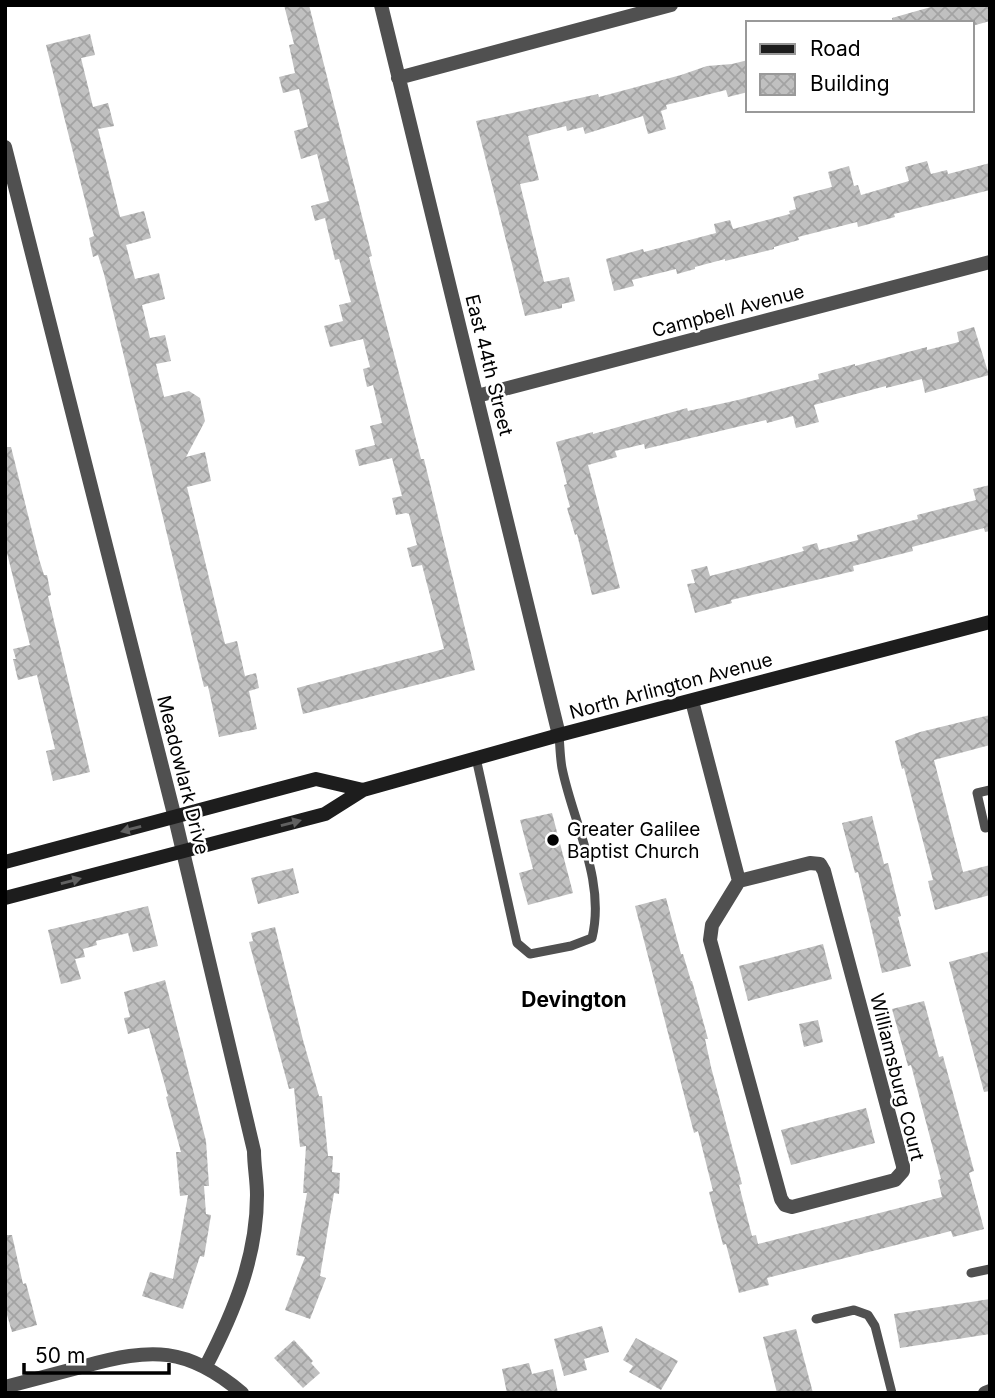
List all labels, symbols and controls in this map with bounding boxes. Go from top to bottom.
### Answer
legend [746,21,974,112]
text: Road [810,36,861,61]
text: Building [810,71,890,96]
street label: Campbell Avenue [649,280,807,342]
street label: East 44th Street [460,292,518,438]
street label: North Arlington Avenue [567,648,775,724]
street label: Meadowlark Drive [152,693,214,857]
one-way arrow [280,817,302,828]
place label: Greater Galilee Baptist Church [567,818,700,863]
one-way arrow [120,824,142,835]
marker: Greater Galilee Baptist Church [545,832,561,848]
one-way arrow [60,875,82,886]
district label: Devington [521,987,627,1012]
street label: Williamsburg Court [865,991,929,1163]
scale bar [24,1332,170,1376]
text: 50 m [35,1343,85,1368]

